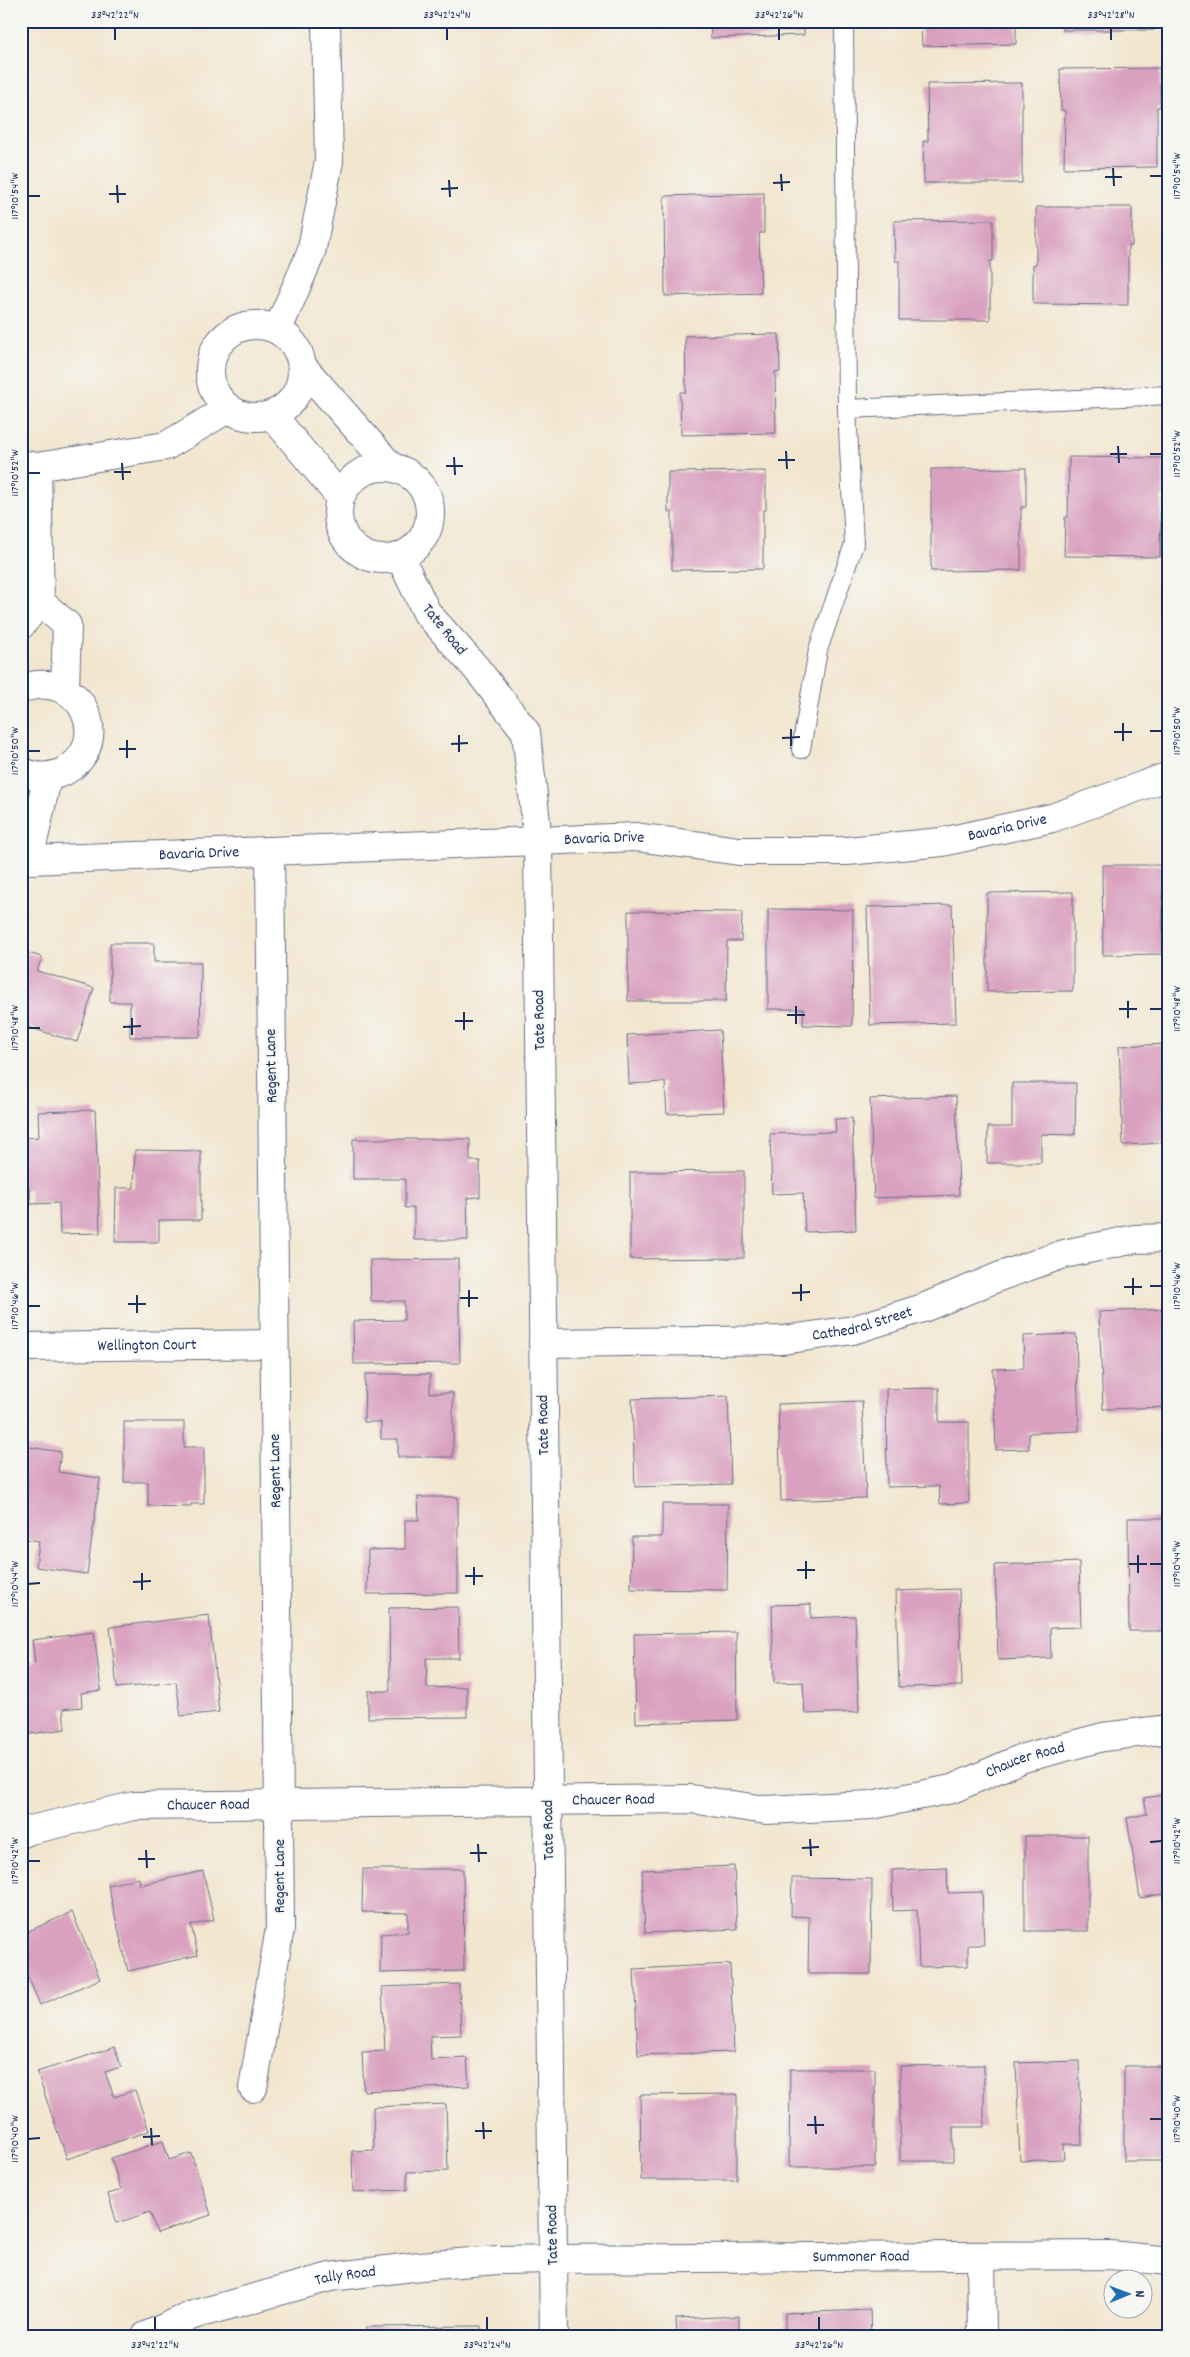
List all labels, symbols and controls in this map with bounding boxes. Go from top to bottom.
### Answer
text: 33°42'22"N [91,7,139,24]
text: 33°42'24"N [423,7,471,24]
text: 33°42'26"N [755,7,803,24]
text: 33°42'28"N [1087,7,1135,24]
text: 117°10'54"W [1169,152,1186,199]
text: 117°10'54"W [7,172,24,219]
text: 117°10'52"W [1169,430,1186,478]
text: 117°10'52"W [7,449,24,497]
street label: Tate Road [416,599,472,661]
text: 117°10'50"W [1169,707,1186,755]
text: 117°10'50"W [7,727,24,775]
street label: Bavaria Drive [966,808,1049,848]
street label: Bavaria Drive [564,825,646,851]
street label: Bavaria Drive [159,841,240,867]
text: 117°10'48"W [1169,986,1186,1032]
street label: Tate Road [528,990,552,1050]
text: 117°10'48"W [7,1005,24,1051]
street label: Regent Lane [260,1029,284,1103]
text: 117°10'46"W [1169,1262,1186,1310]
text: 117°10'46"W [7,1282,24,1330]
street label: Cathedral Street [811,1300,915,1347]
street label: Wellington Court [97,1333,197,1358]
street label: Tate Road [532,1395,556,1455]
street label: Regent Lane [264,1434,288,1508]
text: 117°10'44"W [1169,1541,1186,1587]
text: 117°10'44"W [7,1561,24,1607]
street label: Chaucer Road [982,1736,1067,1784]
street label: Chaucer Road [572,1788,655,1812]
street label: Chaucer Road [167,1793,250,1817]
street label: Tate Road [537,1800,561,1860]
text: 117°10'42"W [1169,1818,1186,1864]
text: 117°10'42"W [7,1838,24,1884]
street label: Regent Lane [269,1839,292,1913]
text: 117°10'40"W [1169,2095,1186,2143]
text: 117°10'40"W [7,2115,24,2163]
street label: Tate Road [541,2205,565,2265]
street label: Summoner Road [812,2245,910,2269]
street label: Tally Road [312,2260,377,2292]
north arrow [1102,2270,1152,2320]
text: N [1129,2290,1149,2298]
text: 33°42'22"N [131,2337,179,2354]
text: 33°42'24"N [463,2337,511,2354]
text: 33°42'26"N [795,2337,843,2354]

